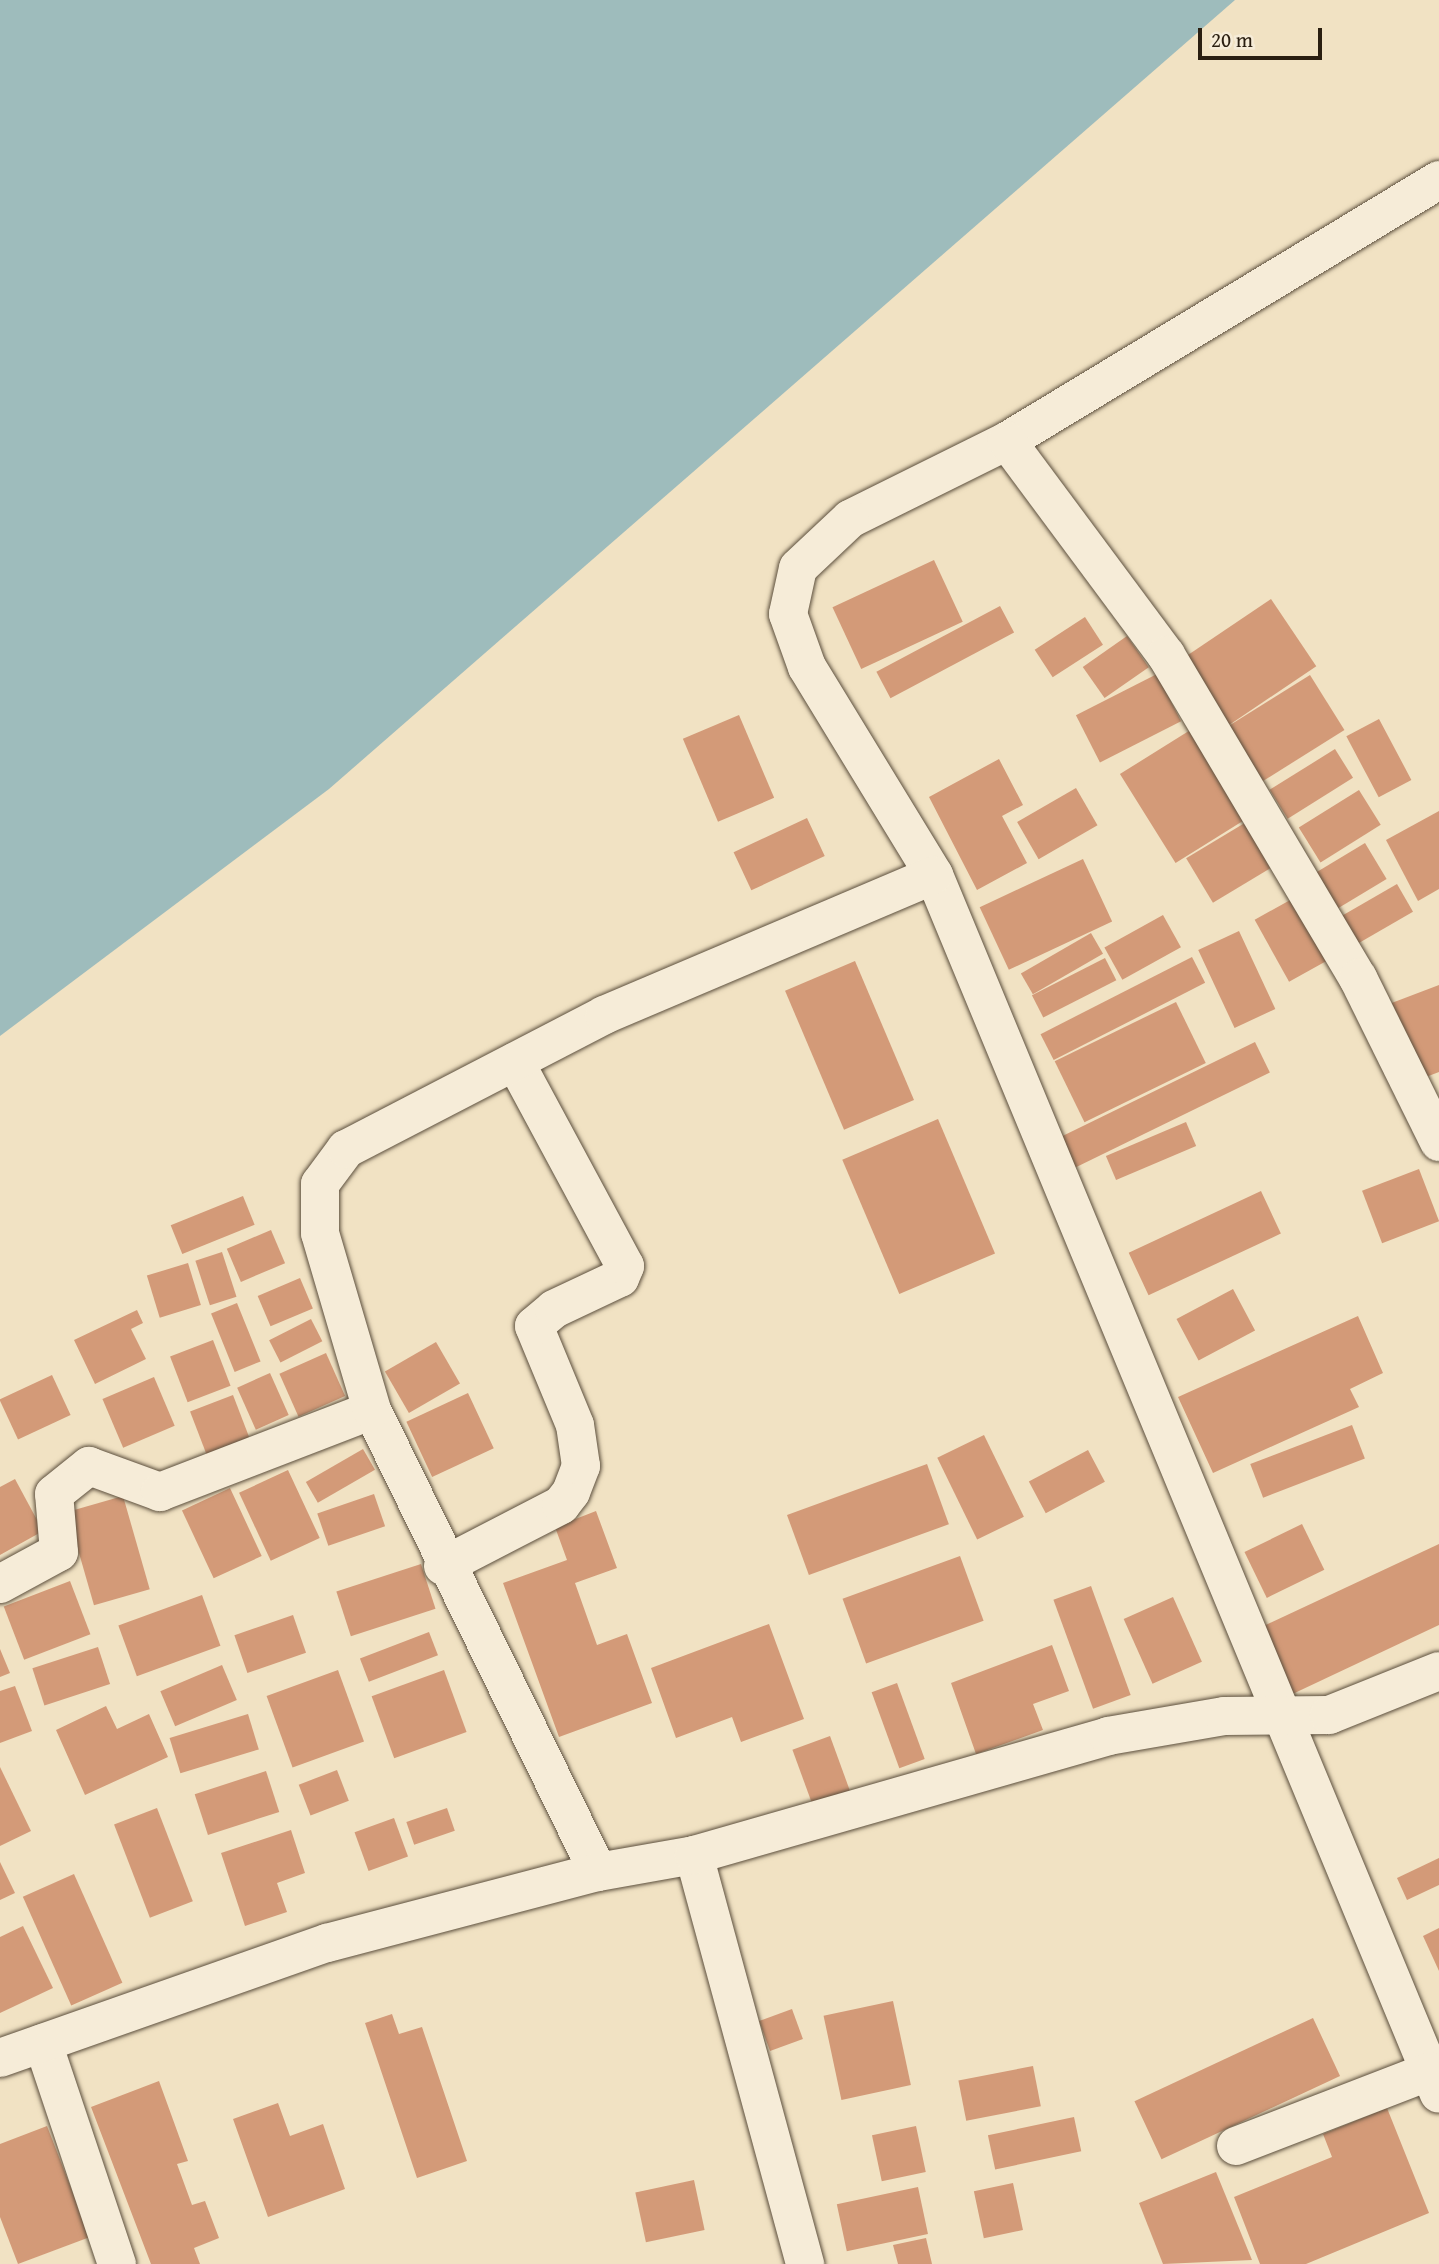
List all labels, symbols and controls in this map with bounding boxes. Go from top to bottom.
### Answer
scale bar [1201,14,1325,58]
text: 20 m [1211,24,1253,55]

